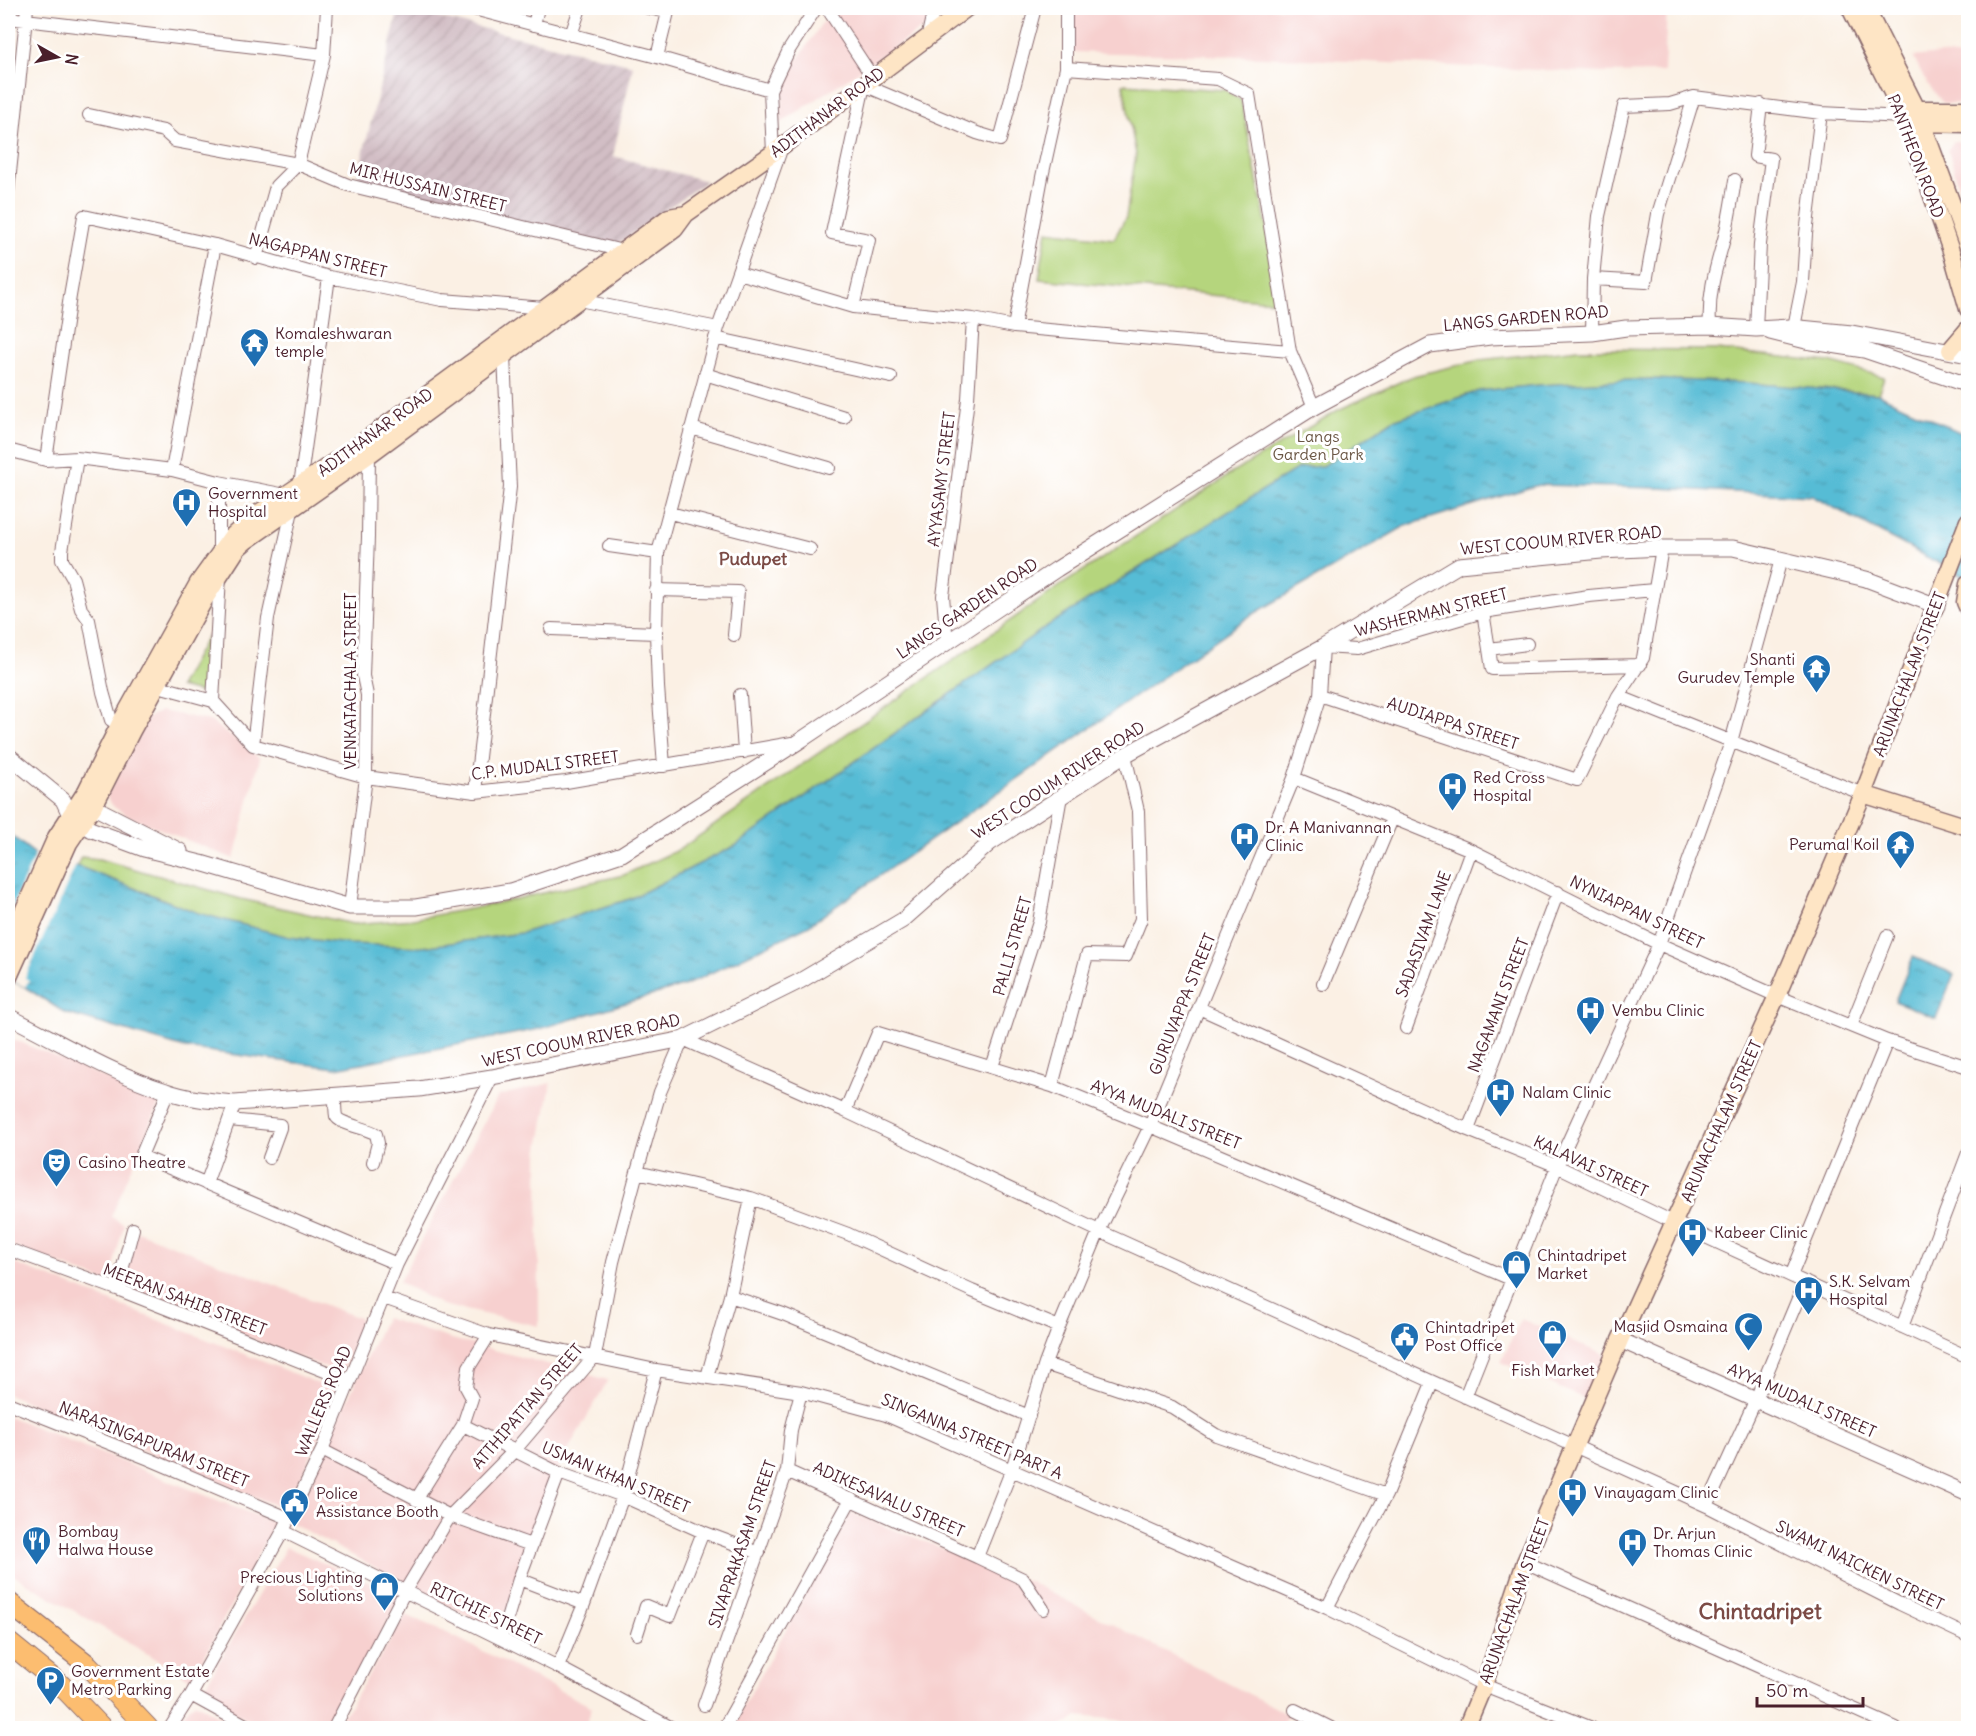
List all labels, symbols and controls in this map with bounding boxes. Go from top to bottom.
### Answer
north arrow [27,27,87,87]
text: N [61,52,83,66]
street label: ADITHANAR ROAD [766,63,888,161]
street label: PANTHEON ROAD [1883,91,1949,221]
street label: MIR HUSSAIN STREET [348,158,508,216]
street label: NAGAPPAN STREET [247,228,389,282]
street label: LANGS GARDEN ROAD [1442,301,1610,335]
place label: Komaleshwaran temple [275,323,392,361]
temple icon: Komaleshwaran temple [238,326,270,368]
street label: ADITHANAR ROAD [313,383,437,481]
street label: AYYASAMY STREET [923,410,959,548]
park label: Langs Garden Park [1272,426,1364,464]
place label: Government Hospital [208,483,298,521]
hospital icon: Government Hospital [171,486,203,528]
street label: WEST COOUM RIVER ROAD [1459,521,1663,559]
district label: Pudupet [719,547,788,570]
street label: LANGS GARDEN ROAD [893,553,1041,663]
street label: WASHERMAN STREET [1352,583,1510,641]
street label: ARUNACHALAM STREET [1868,589,1950,759]
street label: VENKATACHALA STREET [340,592,360,770]
place label: Shanti Gurudev Temple [1678,649,1795,687]
temple icon: Shanti Gurudev Temple [1800,652,1832,694]
street label: AUDIAPPA STREET [1385,692,1521,754]
street label: WEST COOUM RIVER ROAD [968,717,1148,843]
street label: C.P. MUDALI STREET [470,746,620,784]
place label: Red Cross Hospital [1473,767,1545,805]
hospital icon: Red Cross Hospital [1436,770,1468,812]
place label: Dr. A Manivannan Clinic [1265,817,1392,855]
hospital icon: Dr. A Manivannan Clinic [1228,820,1260,862]
temple icon: Perumal Koil [1884,828,1916,870]
place label: Perumal Koil [1789,834,1879,854]
street label: SADASIVAM LANE [1391,868,1455,1000]
street label: NYNIAPPAN STREET [1567,871,1707,953]
street label: PALLI STREET [988,894,1036,998]
street label: GURUVAPPA STREET [1144,930,1220,1078]
street label: NAGAMANI STREET [1463,935,1533,1075]
hospital icon: Vembu Clinic [1575,994,1607,1036]
place label: Vembu Clinic [1612,1000,1705,1020]
street label: WEST COOUM RIVER ROAD [480,1009,682,1071]
street label: ARUNACHALAM STREET [1676,1037,1766,1205]
street label: AYYA MUDALI STREET [1088,1075,1244,1153]
hospital icon: Nalam Clinic [1485,1076,1517,1118]
place label: Nalam Clinic [1522,1082,1611,1102]
street label: KALAVAI STREET [1531,1131,1651,1201]
theatre icon: Casino Theatre [41,1146,73,1188]
place label: Casino Theatre [78,1152,186,1172]
hospital icon: Kabeer Clinic [1677,1216,1709,1258]
place label: Kabeer Clinic [1714,1222,1808,1242]
place label: Chintadripet Market [1537,1245,1627,1283]
shop icon: Chintadripet Market [1500,1248,1532,1290]
street label: MEERAN SAHIB STREET [100,1259,270,1339]
place label: S.K. Selvam Hospital [1829,1271,1910,1309]
hospital icon: S.K. Selvam Hospital [1792,1274,1824,1316]
mosque icon: Masjid Osmaina [1733,1310,1765,1352]
place label: Masjid Osmaina [1614,1316,1728,1336]
place label: Chintadripet Post Office [1425,1317,1515,1355]
shop icon: Fish Market [1537,1318,1569,1360]
public building icon: Chintadripet Post Office [1388,1320,1420,1362]
street label: ATTHIPATTAN STREET [467,1339,587,1473]
street label: WALLERS ROAD [291,1343,355,1459]
street label: AYYA MUDALI STREET [1725,1358,1879,1442]
place label: Fish Market [1511,1360,1595,1380]
street label: SINGANNA STREET PART A [878,1389,1066,1483]
street label: NARASINGAPURAM STREET [56,1397,252,1491]
street label: USMAN KHAN STREET [539,1437,693,1517]
street label: SIVAPRAKASAM STREET [704,1457,780,1631]
street label: ADIKESAVALU STREET [810,1457,968,1541]
hospital icon: Vinayagam Clinic [1557,1476,1589,1518]
place label: Vinayagam Clinic [1594,1482,1719,1502]
place label: Police Assistance Booth [316,1483,439,1521]
public building icon: Police Assistance Booth [279,1486,311,1528]
street label: ARUNACHALAM STREET [1475,1515,1553,1687]
street label: SWAMI NAICKEN STREET [1773,1516,1947,1614]
place label: Bombay Halwa House [58,1521,153,1559]
place label: Dr. Arjun Thomas Clinic [1653,1523,1753,1561]
restaurant icon: Bombay Halwa House [21,1524,53,1566]
hospital icon: Dr. Arjun Thomas Clinic [1616,1526,1648,1568]
place label: Precious Lighting Solutions [240,1567,363,1605]
shop icon: Precious Lighting Solutions [368,1570,400,1612]
street label: RITCHIE STREET [427,1577,545,1649]
district label: Chintadripet [1698,1597,1822,1625]
place label: Government Estate Metro Parking [71,1661,210,1699]
parking icon: Government Estate Metro Parking [34,1664,66,1706]
scale bar [1757,1670,1864,1708]
text: 50 m [1766,1679,1808,1702]

